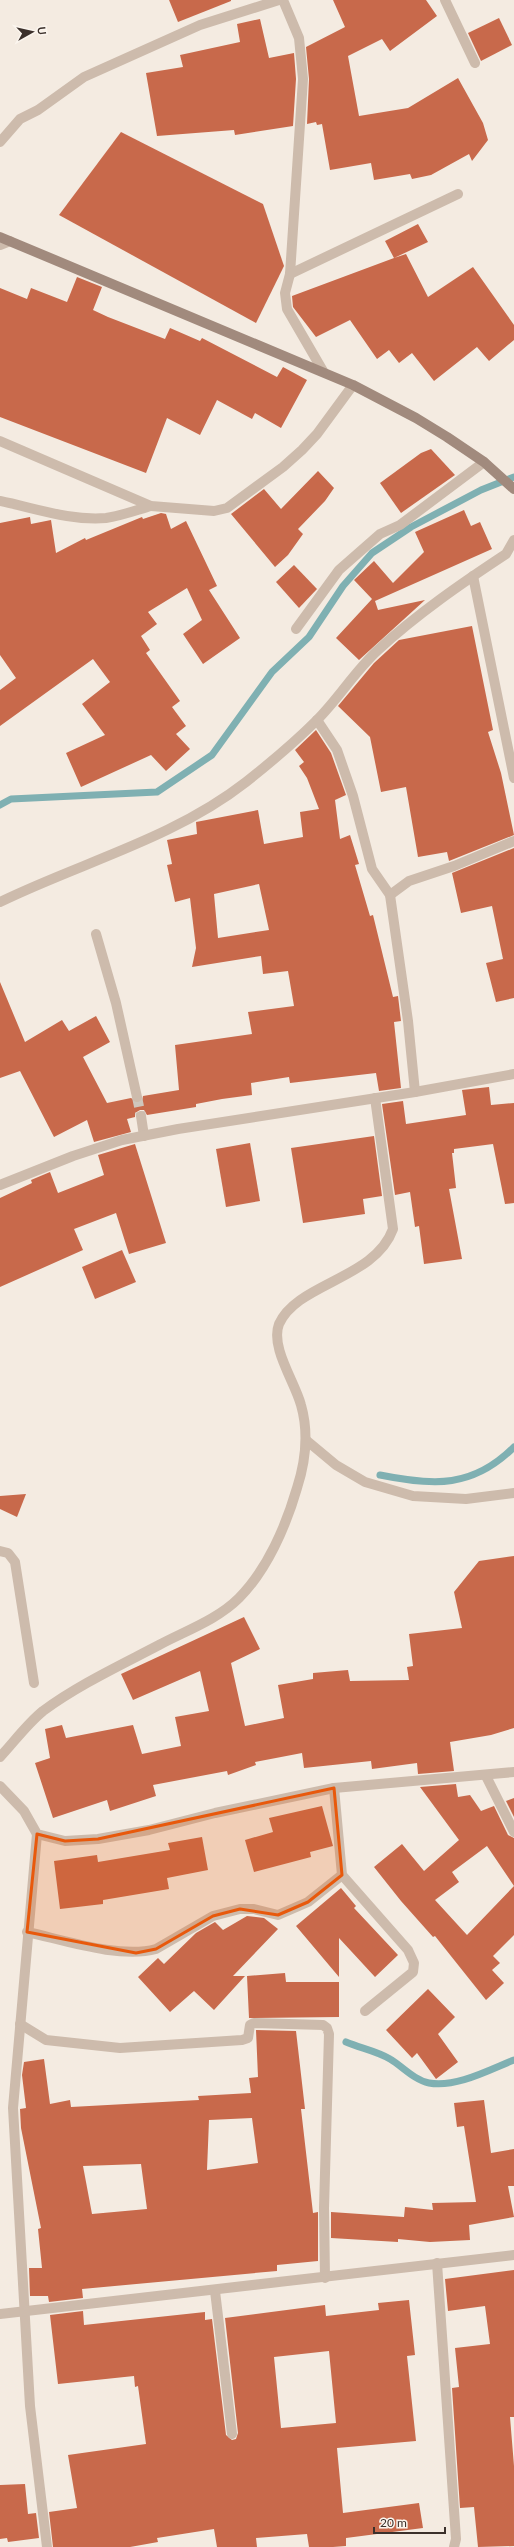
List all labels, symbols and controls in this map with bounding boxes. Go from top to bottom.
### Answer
north arrow [12,12,52,52]
text: U [35,26,49,35]
scale bar [374,2509,445,2535]
text: 20 m [380,2515,407,2530]

